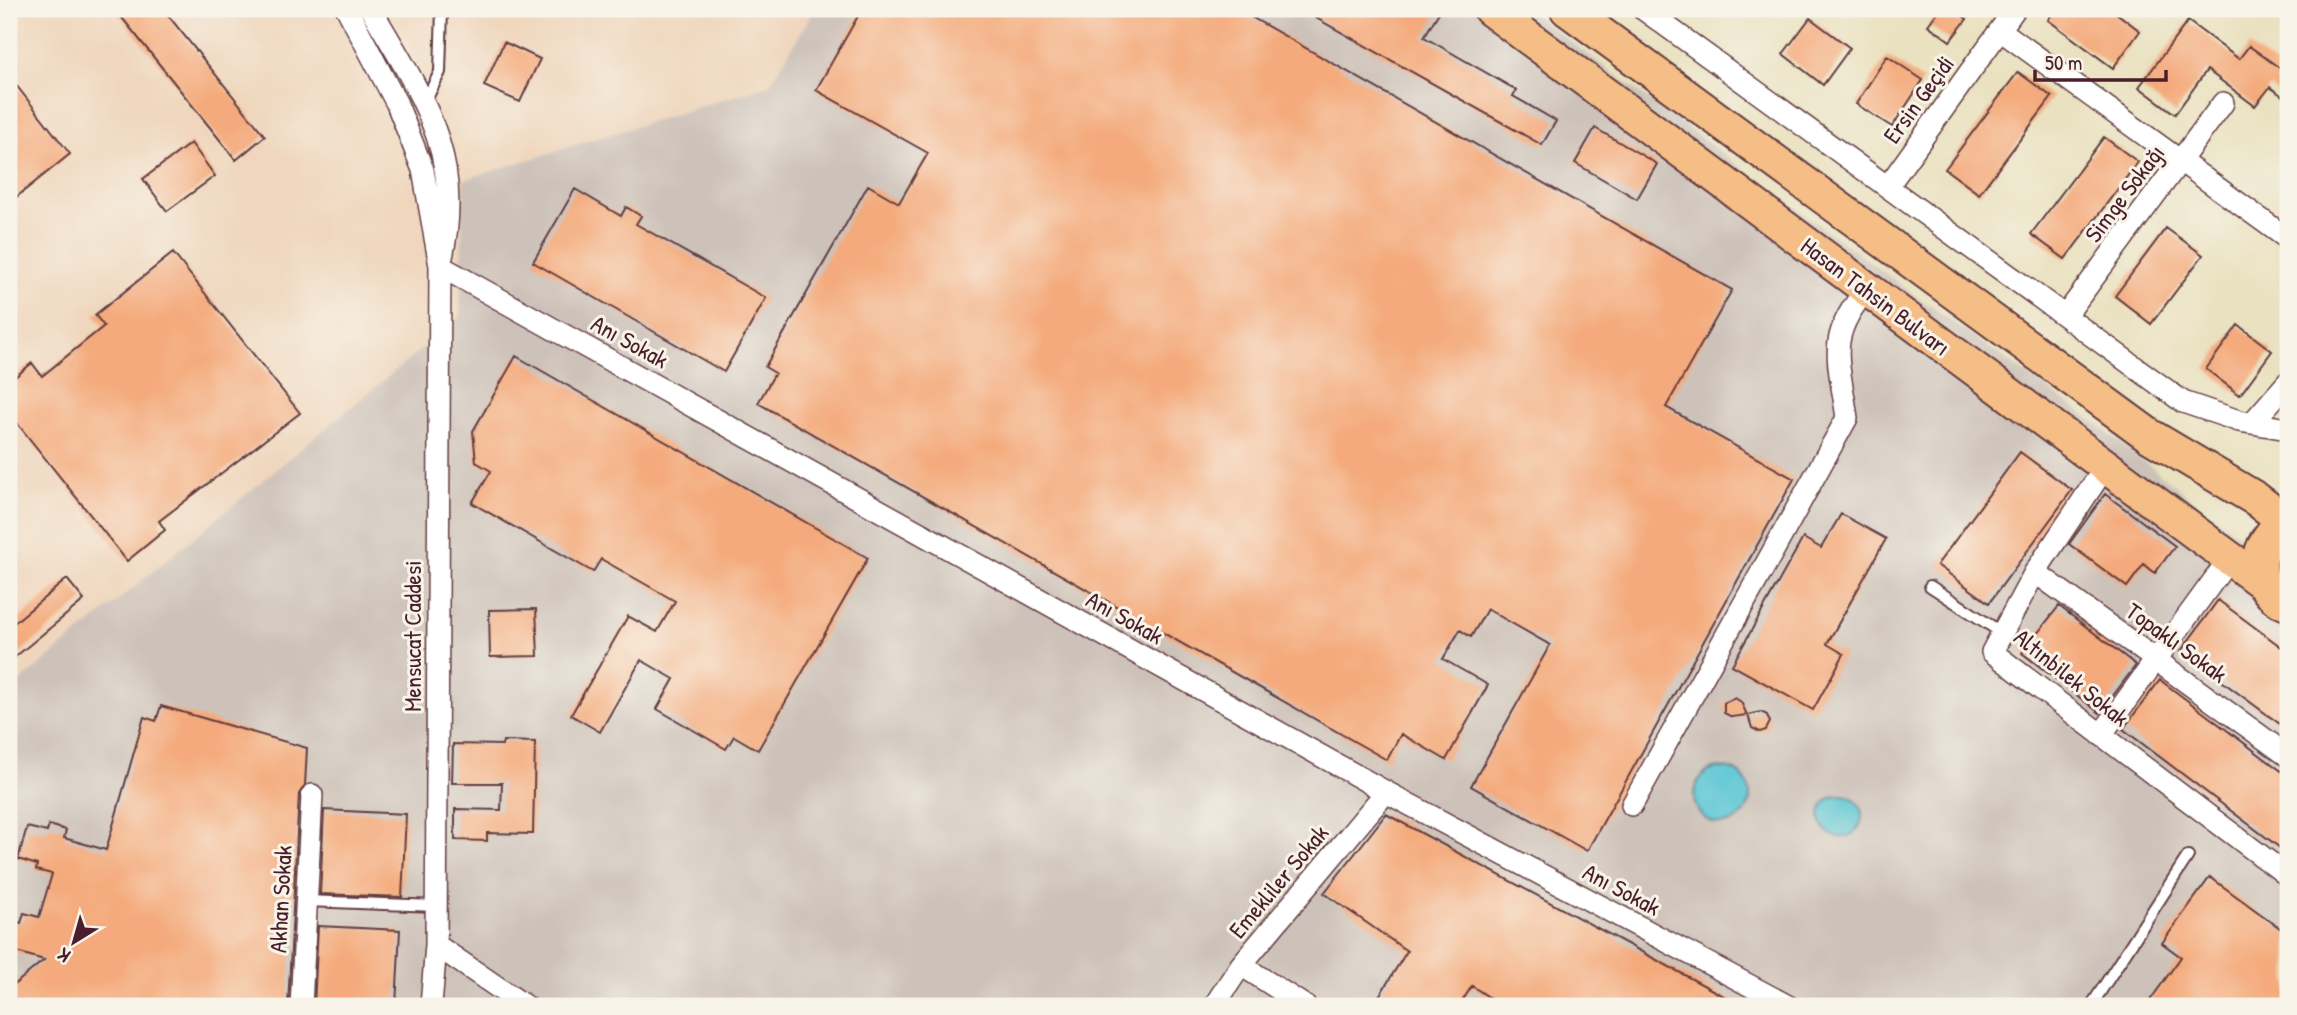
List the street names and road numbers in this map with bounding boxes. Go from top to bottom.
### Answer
street label: Ersin Geçidi [1875,49,1961,149]
street label: Simge Sokağı [2077,138,2171,248]
street label: Hasan Tahsin Bulvarı [1795,229,1957,363]
street label: Anı Sokak [586,307,674,375]
street label: Mensucat Caddesi [396,560,428,712]
street label: Anı Sokak [1081,583,1169,651]
street label: Topaklı Sokak [2120,594,2234,690]
street label: Altınbilek Sokak [2008,621,2136,733]
street label: Emekliler Sokak [1221,817,1335,944]
street label: Akhan Sokak [261,844,299,954]
street label: Anı Sokak [1578,855,1666,923]

